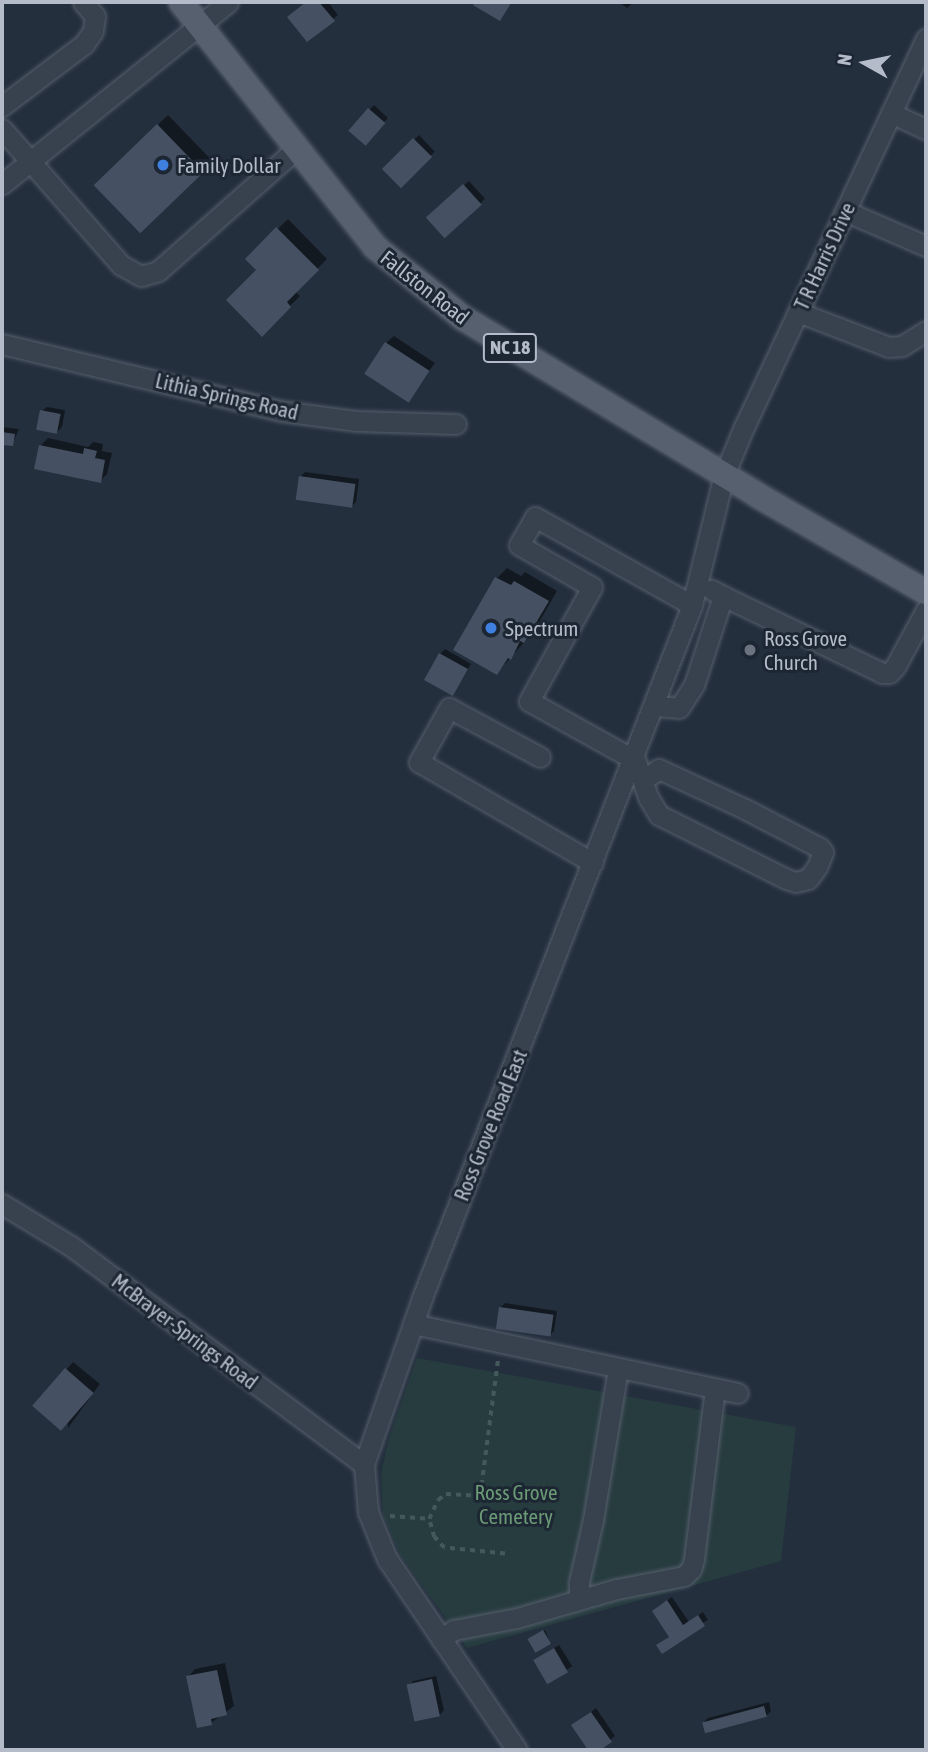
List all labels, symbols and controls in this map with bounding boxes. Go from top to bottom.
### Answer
north arrow [830,28,900,98]
text: N [833,52,856,67]
place label: Family Dollar [177,152,280,178]
marker: Family Dollar [155,157,171,173]
street label: T R Harris Drive [788,198,860,314]
street label: Fallston Road [376,245,474,329]
road number: NC 18 [482,332,538,364]
street label: Lithia Springs Road [153,367,301,425]
place label: Spectrum [505,615,578,641]
marker: Spectrum [483,620,499,636]
place label: Ross Grove Church [764,625,847,675]
marker: Ross Grove Church [742,642,758,658]
street label: Ross Grove Road East [448,1046,532,1204]
street label: McBrayer-Springs Road [107,1268,263,1394]
park label: Ross Grove Cemetery [474,1479,558,1529]

